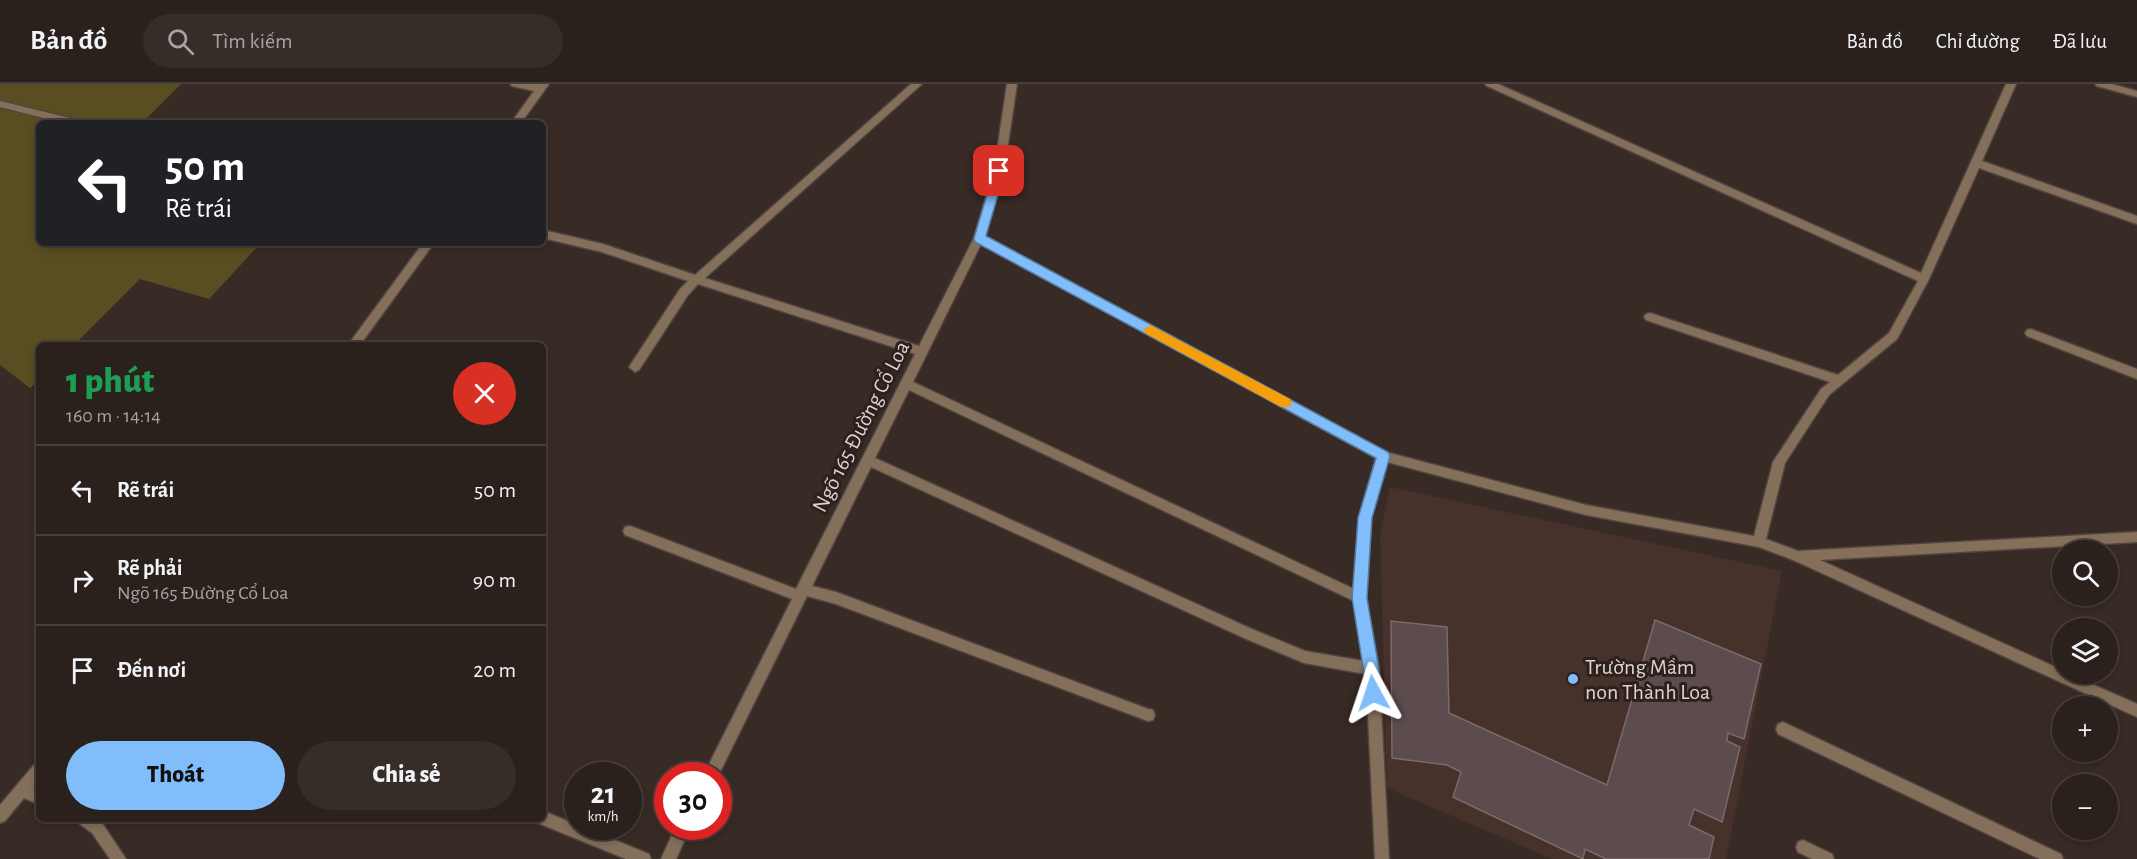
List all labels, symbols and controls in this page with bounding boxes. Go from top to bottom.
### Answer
search box [143,14,563,68]
icon: search [164,25,197,58]
text: Bản đồ [30,27,107,55]
text: Tìm kiếm [212,30,293,52]
text: Bản đồ [1846,31,1903,52]
text: Chỉ đường [1936,31,2020,52]
text: Đã lưu [2053,31,2107,52]
icon: left [66,144,144,222]
pin [973,145,1024,196]
text: 50 m [165,146,245,188]
icon: arrive [982,154,1015,187]
text: Rẽ trái [165,195,232,222]
street label: Ngõ 165 Đường Cổ Loa [808,337,914,515]
button: close [453,362,516,425]
text: 1 phút [66,363,154,399]
text: 160 m · 14:14 [66,406,161,426]
icon: left [66,474,99,507]
text: Rẽ trái [117,479,174,501]
text: 50 m [474,479,516,501]
map controls [2052,540,2118,840]
button: search [2052,540,2118,606]
text: Rẽ phải [117,557,182,579]
icon: right [66,564,99,597]
text: 90 m [473,569,516,591]
text: Ngõ 165 Đường Cổ Loa [117,583,288,603]
button: layers [2052,618,2118,684]
icon: arrive [66,654,99,687]
place label: Trường Mầm non Thành Loa [1585,656,1710,703]
text: Đến nơi [117,659,186,681]
text: 20 m [473,659,516,681]
position arrow [1341,661,1405,725]
marker: Trường Mầm non Thành Loa [1566,672,1580,686]
button: + [2052,696,2118,762]
button: Thoát [66,741,285,810]
button: Chia sẻ [297,741,516,810]
speed limit sign: 30 [654,762,732,840]
button: − [2052,774,2118,840]
text: 21 [591,779,615,809]
text: km/h [588,809,618,824]

